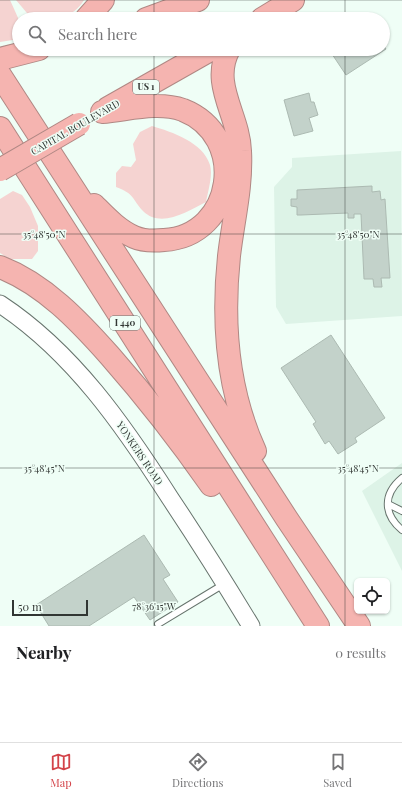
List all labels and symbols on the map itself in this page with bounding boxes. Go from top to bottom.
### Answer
road number: US 1 [133,80,159,94]
street label: CAPITAL BOULEVARD [28,96,122,158]
text: 35°48'50"N [22,227,66,241]
text: 35°48'50"N [336,227,380,241]
road number: I 440 [110,316,140,330]
street label: YONKERS ROAD [113,418,167,488]
text: 35°48'45"N [23,461,65,475]
text: 35°48'45"N [337,461,379,475]
scale bar [12,598,88,617]
text: 78°36'15"W [132,599,177,613]

